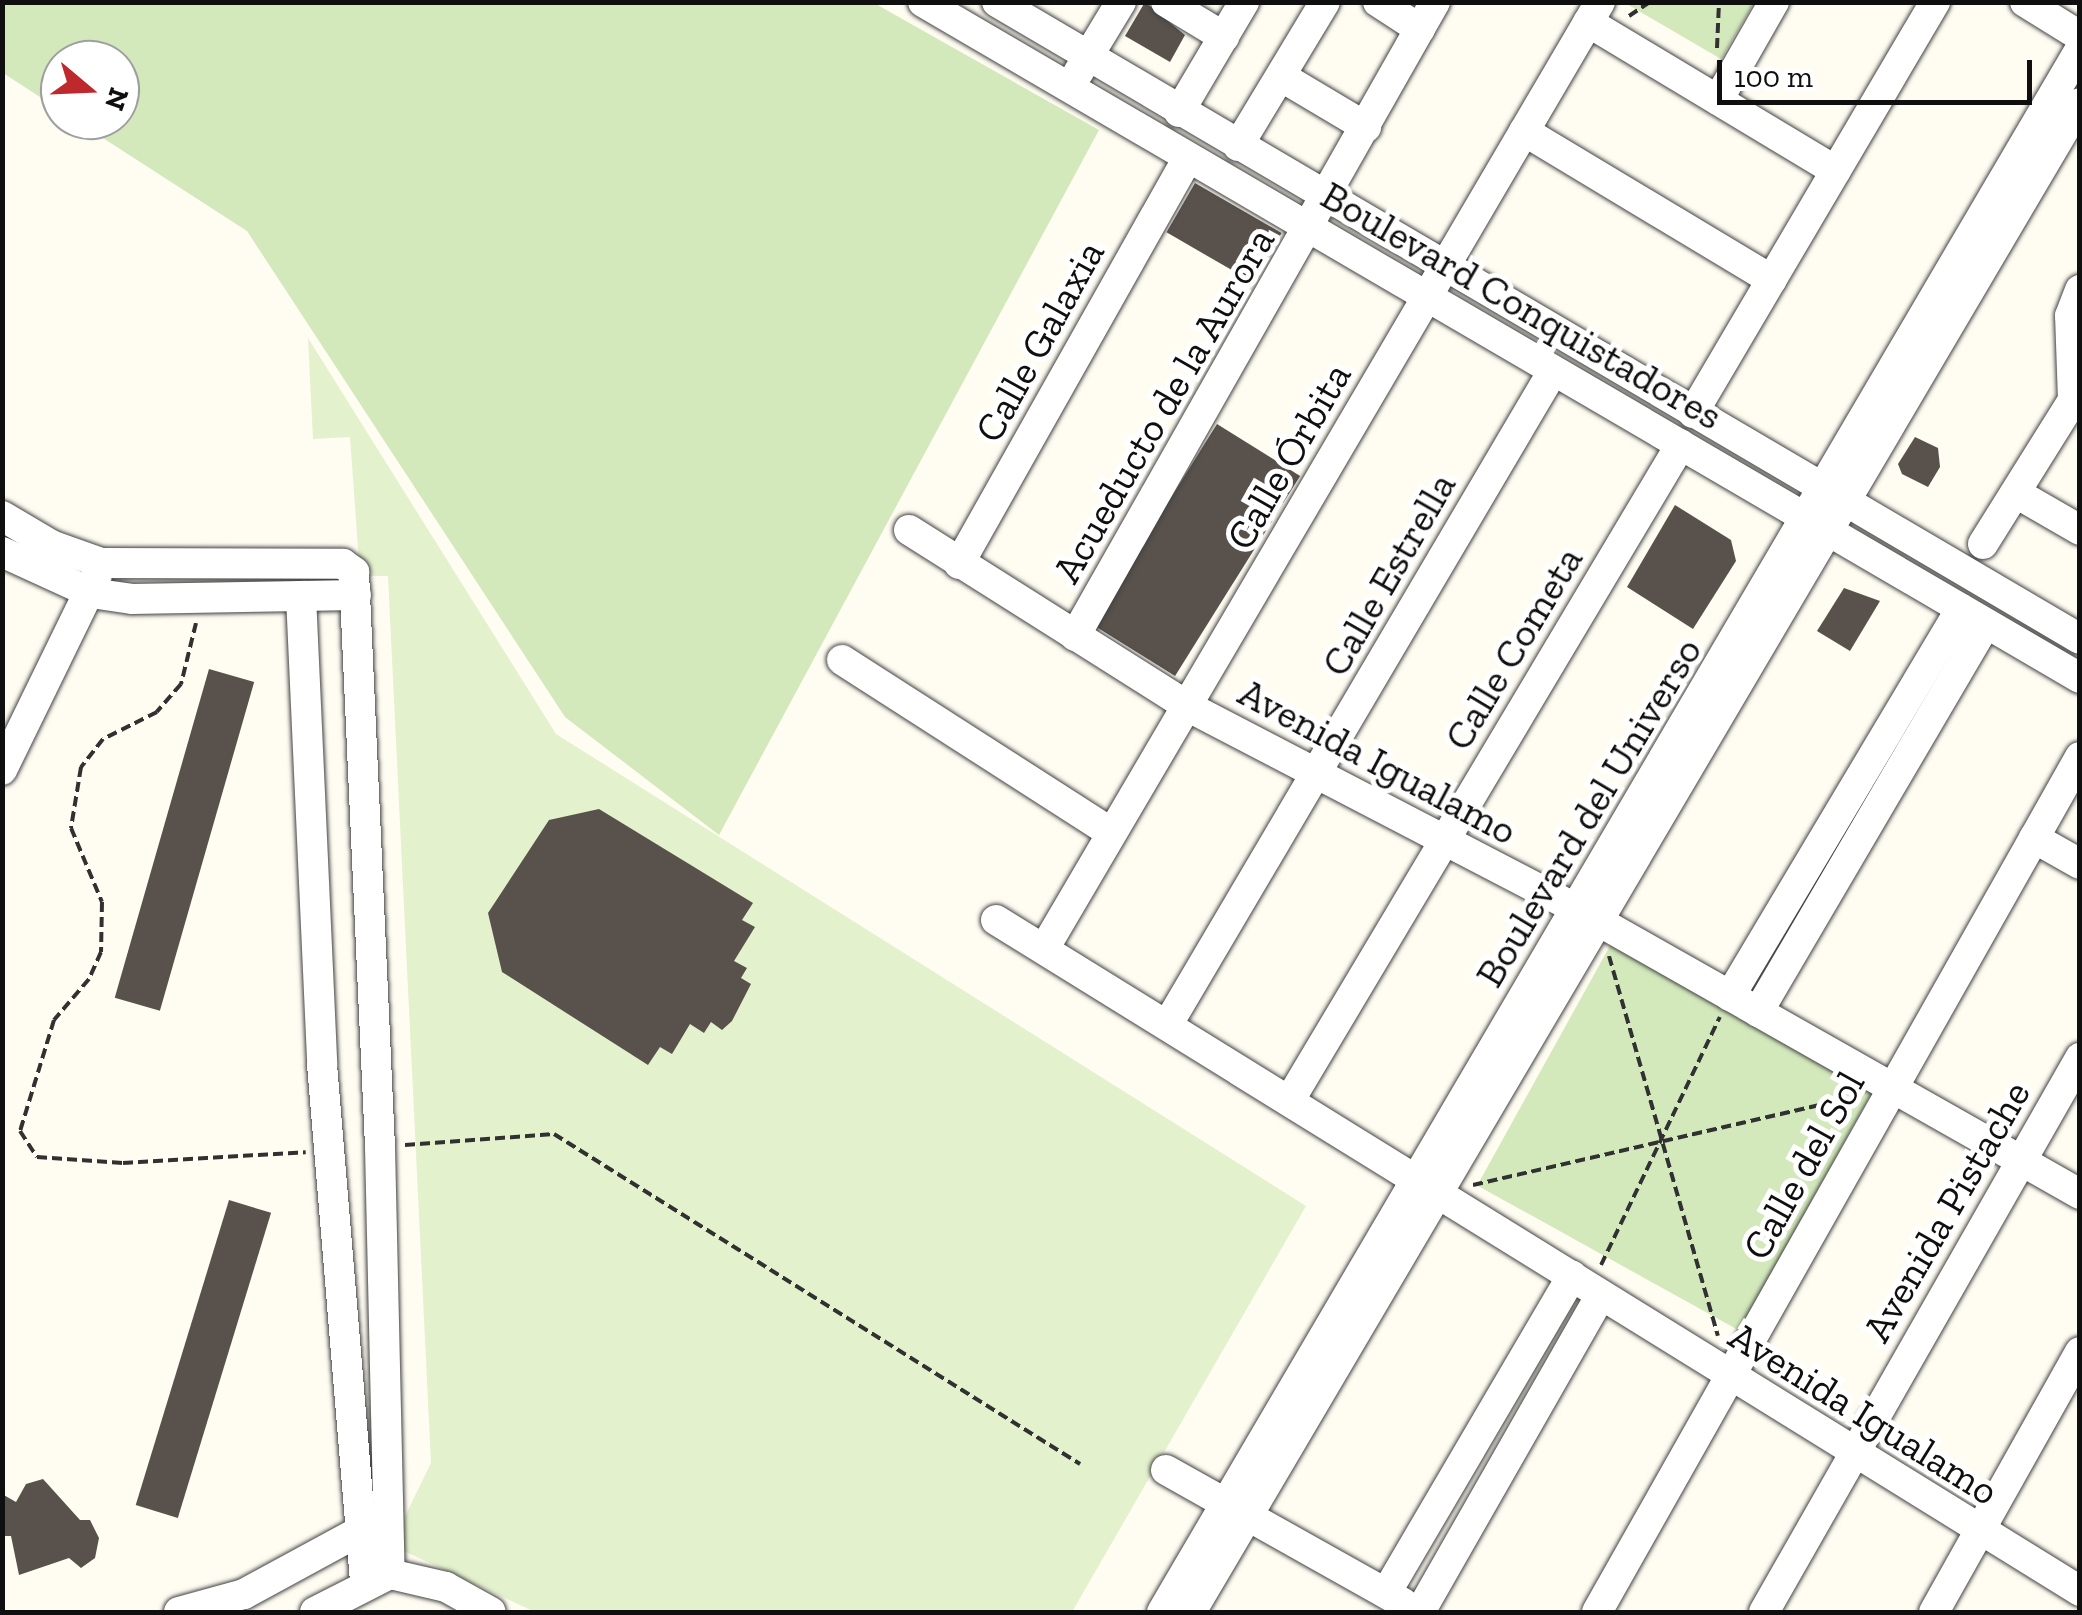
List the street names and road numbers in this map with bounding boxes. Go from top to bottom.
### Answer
street label: Boulevard Conquistadores [1313,170,1731,440]
street label: Acueducto de la Aurora [1042,219,1284,591]
street label: Calle Galaxia [964,232,1114,450]
street label: Calle Órbita [1215,354,1361,558]
street label: Calle Estrella [1311,464,1465,684]
street label: Calle Cometa [1434,538,1592,758]
street label: Boulevard del Universo [1465,629,1711,995]
street label: Avenida Igualamo [1231,668,1525,854]
street label: Calle del Sol [1732,1063,1874,1267]
street label: Avenida Pistache [1852,1072,2040,1350]
street label: Avenida Igualamo [1721,1311,2007,1515]

